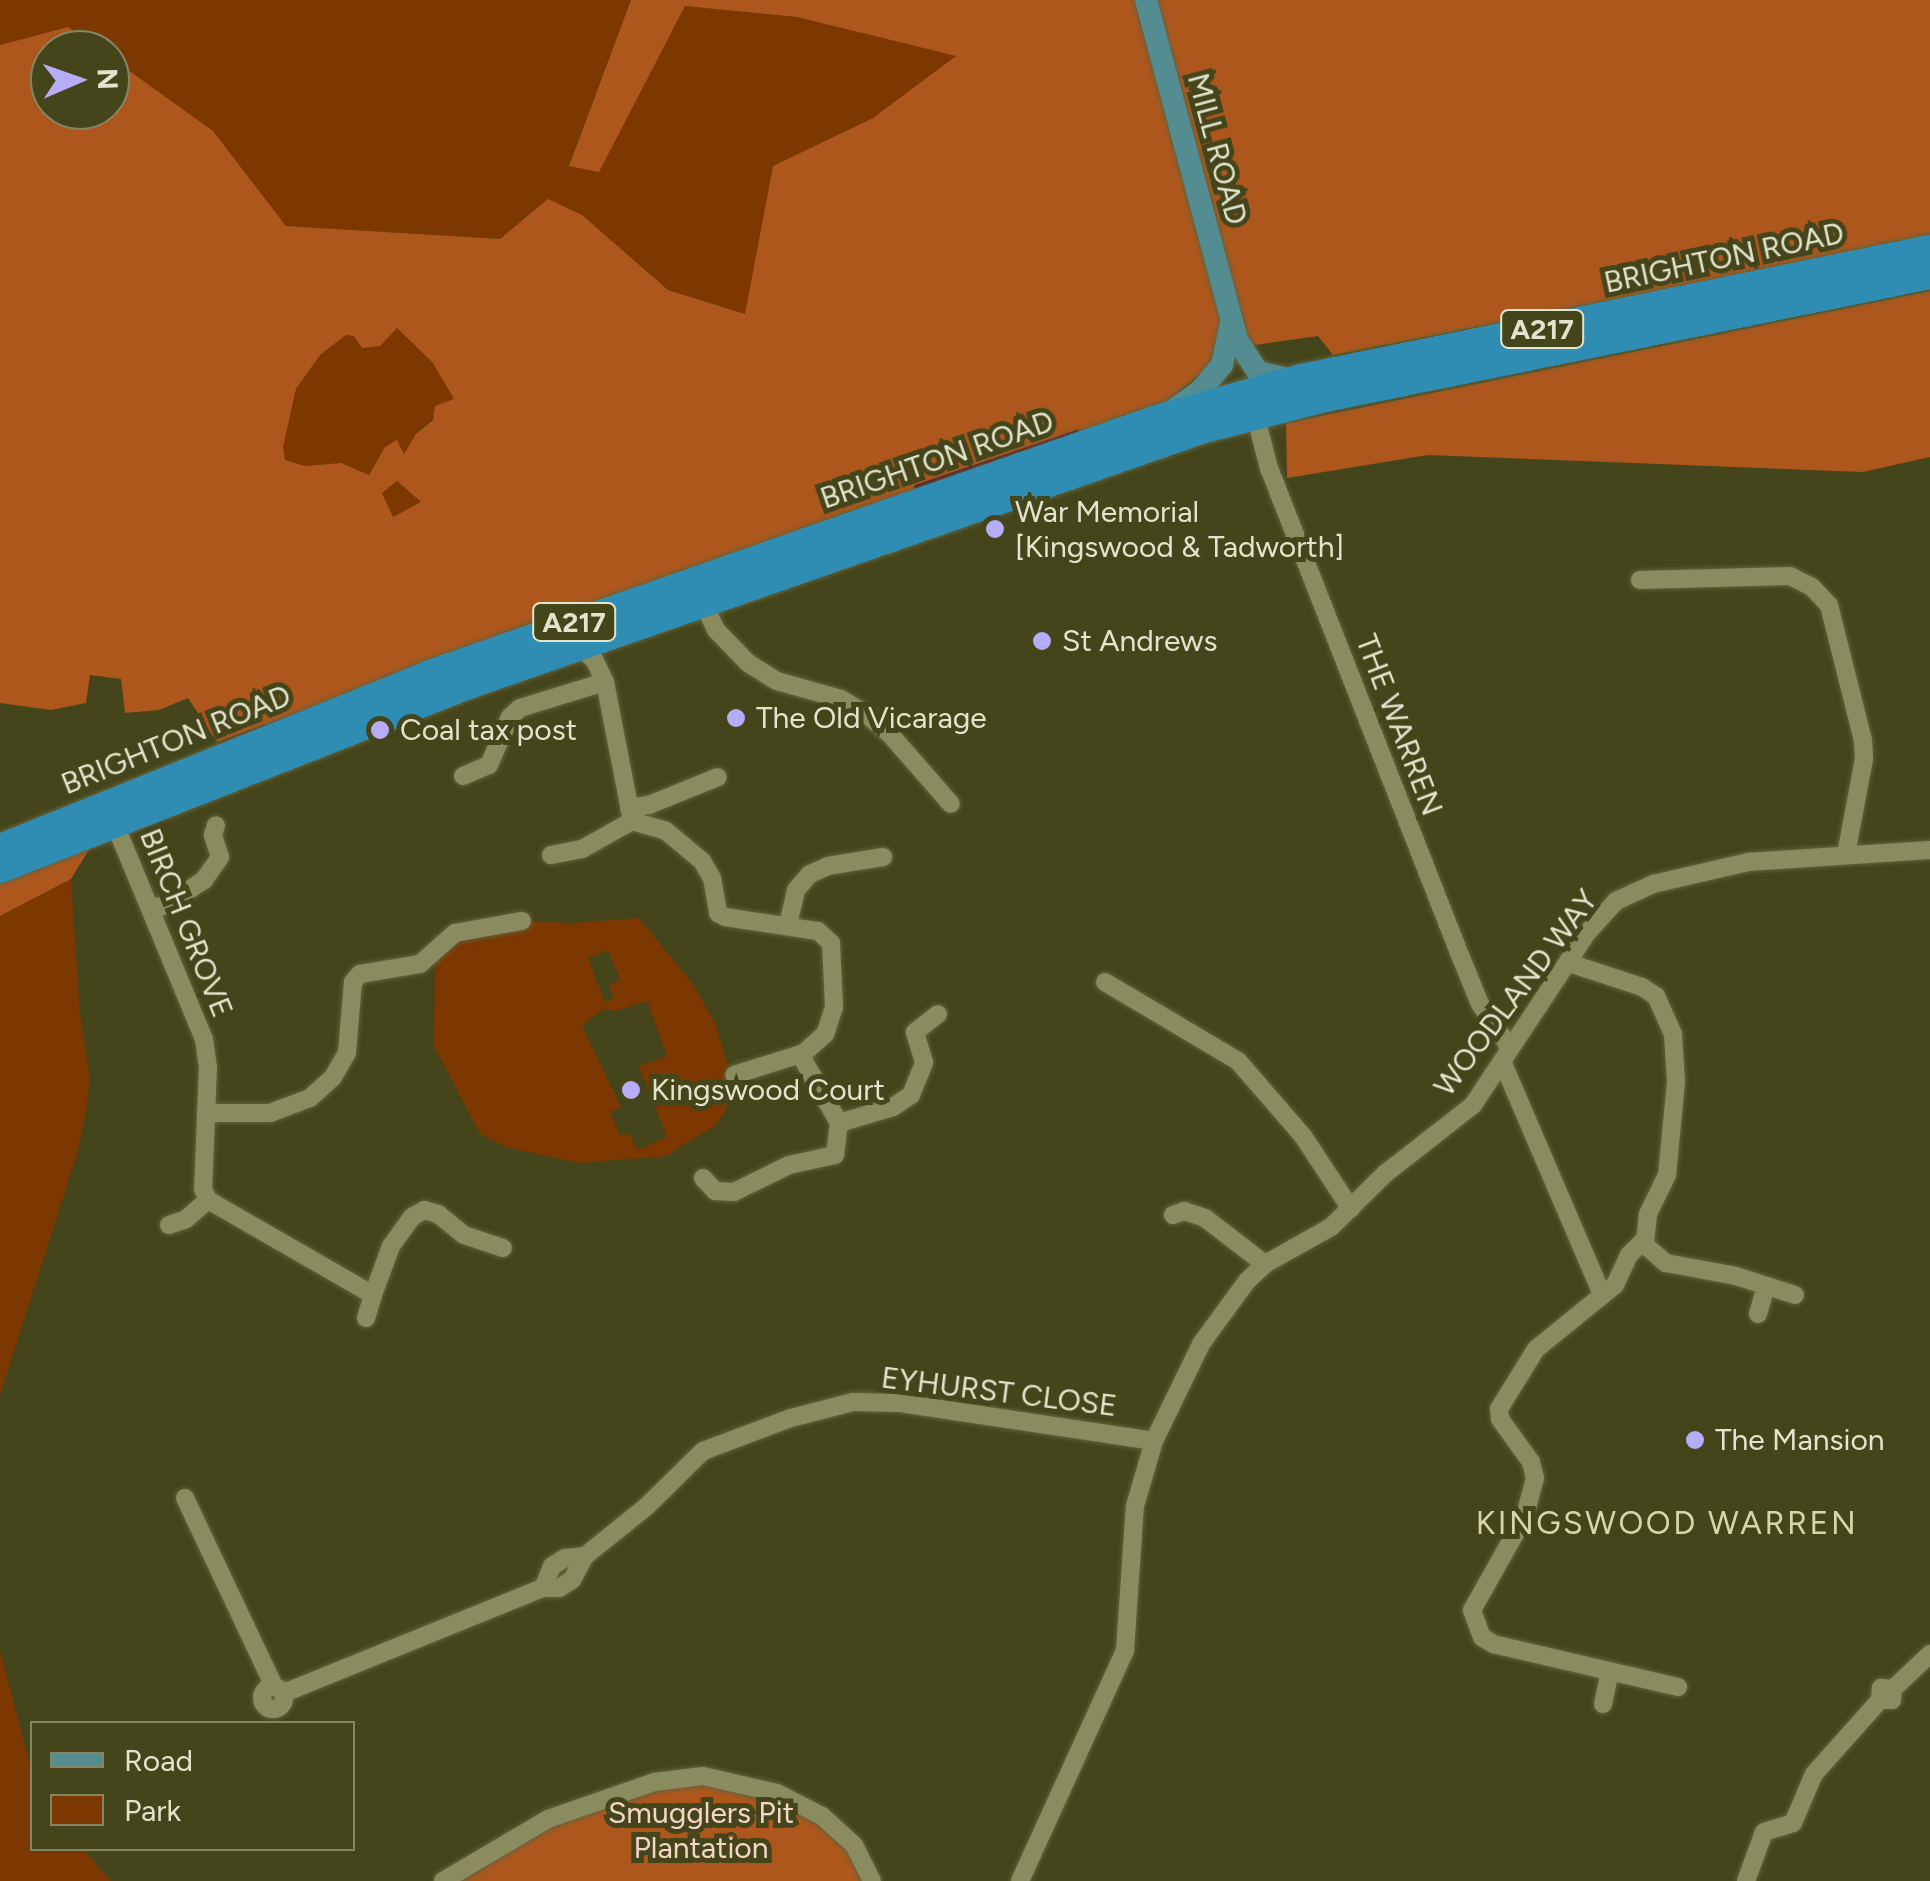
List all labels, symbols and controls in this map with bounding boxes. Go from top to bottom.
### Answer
north arrow [30,30,130,130]
text: N [91,68,125,90]
street label: MILL ROAD [1180,69,1254,229]
street label: BRIGHTON ROAD [1601,215,1847,301]
road number: A217 [1500,306,1584,352]
street label: BRIGHTON ROAD [816,403,1058,517]
place label: War Memorial [Kingswood & Tadworth] [1015,494,1344,564]
marker: War Memorial [Kingswood & Tadworth] [984,518,1006,540]
road number: A217 [532,599,616,645]
place label: St Andrews [1062,623,1217,659]
street label: THE WARREN [1348,629,1450,821]
marker: St Andrews [1031,630,1053,652]
street label: BRIGHTON ROAD [56,678,296,802]
place label: The Old Vicarage [756,700,987,736]
marker: The Old Vicarage [725,707,747,729]
place label: Coal tax post [400,712,577,748]
marker: Coal tax post [369,719,391,741]
street label: BIRCH GROVE [132,824,240,1022]
street label: WOODLAND WAY [1427,883,1605,1103]
place label: Kingswood Court [651,1072,885,1108]
marker: Kingswood Court [620,1079,642,1101]
street label: EYHURST CLOSE [879,1360,1119,1424]
place label: The Mansion [1715,1422,1885,1458]
marker: The Mansion [1684,1429,1706,1451]
district label: KINGSWOOD WARREN [1476,1504,1858,1542]
legend [30,1721,355,1851]
text: Road [124,1742,193,1779]
text: Park [124,1792,181,1829]
park label: Smugglers Pit Plantation [608,1795,794,1866]

